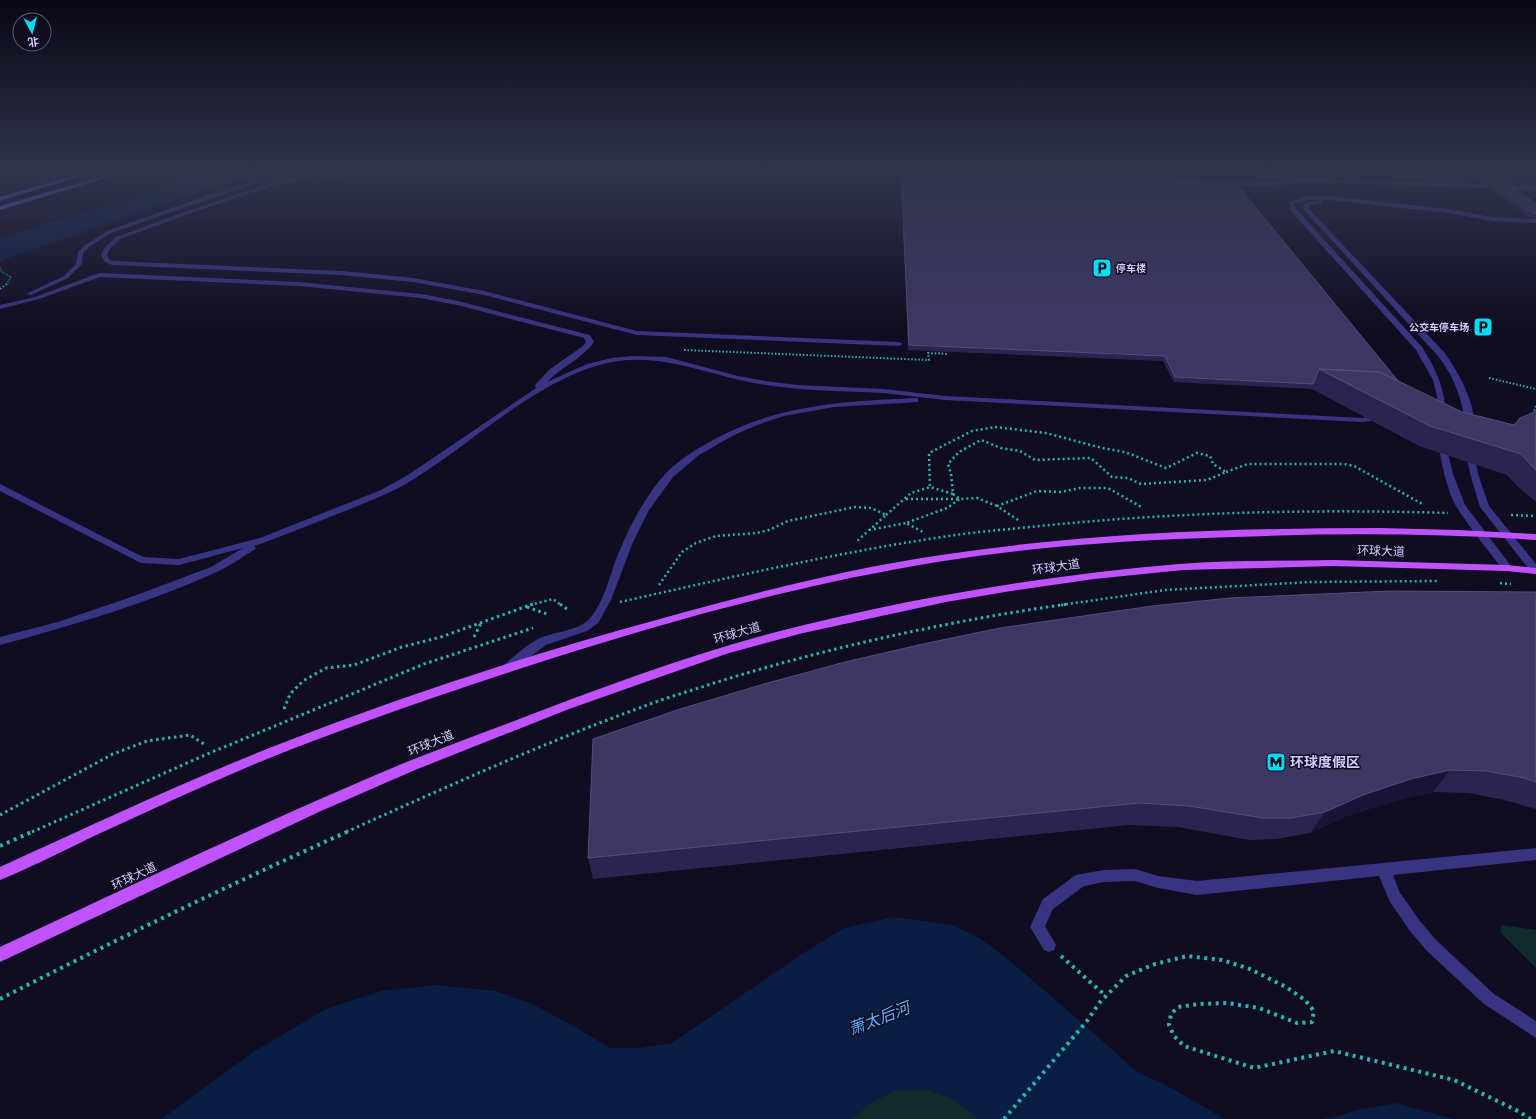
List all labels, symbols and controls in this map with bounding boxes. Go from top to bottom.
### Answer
north arrow [12,12,52,52]
text: 北 [27,34,40,51]
parking icon: 停车楼 [1091,257,1113,279]
place label: 停车楼 [1115,261,1146,275]
parking icon: 公交车停车场 [1472,316,1494,338]
place label: 公交车停车场 [1409,320,1469,334]
street label: 环球大道 [1357,541,1405,560]
street label: 环球大道 [1031,555,1081,578]
street label: 环球大道 [711,618,762,647]
street label: 环球大道 [405,726,456,759]
metro station icon: 环球度假区 [1265,751,1287,773]
place label: 环球度假区 [1290,752,1360,771]
street label: 环球大道 [108,858,159,893]
water label: 萧太后河 [845,995,916,1040]

